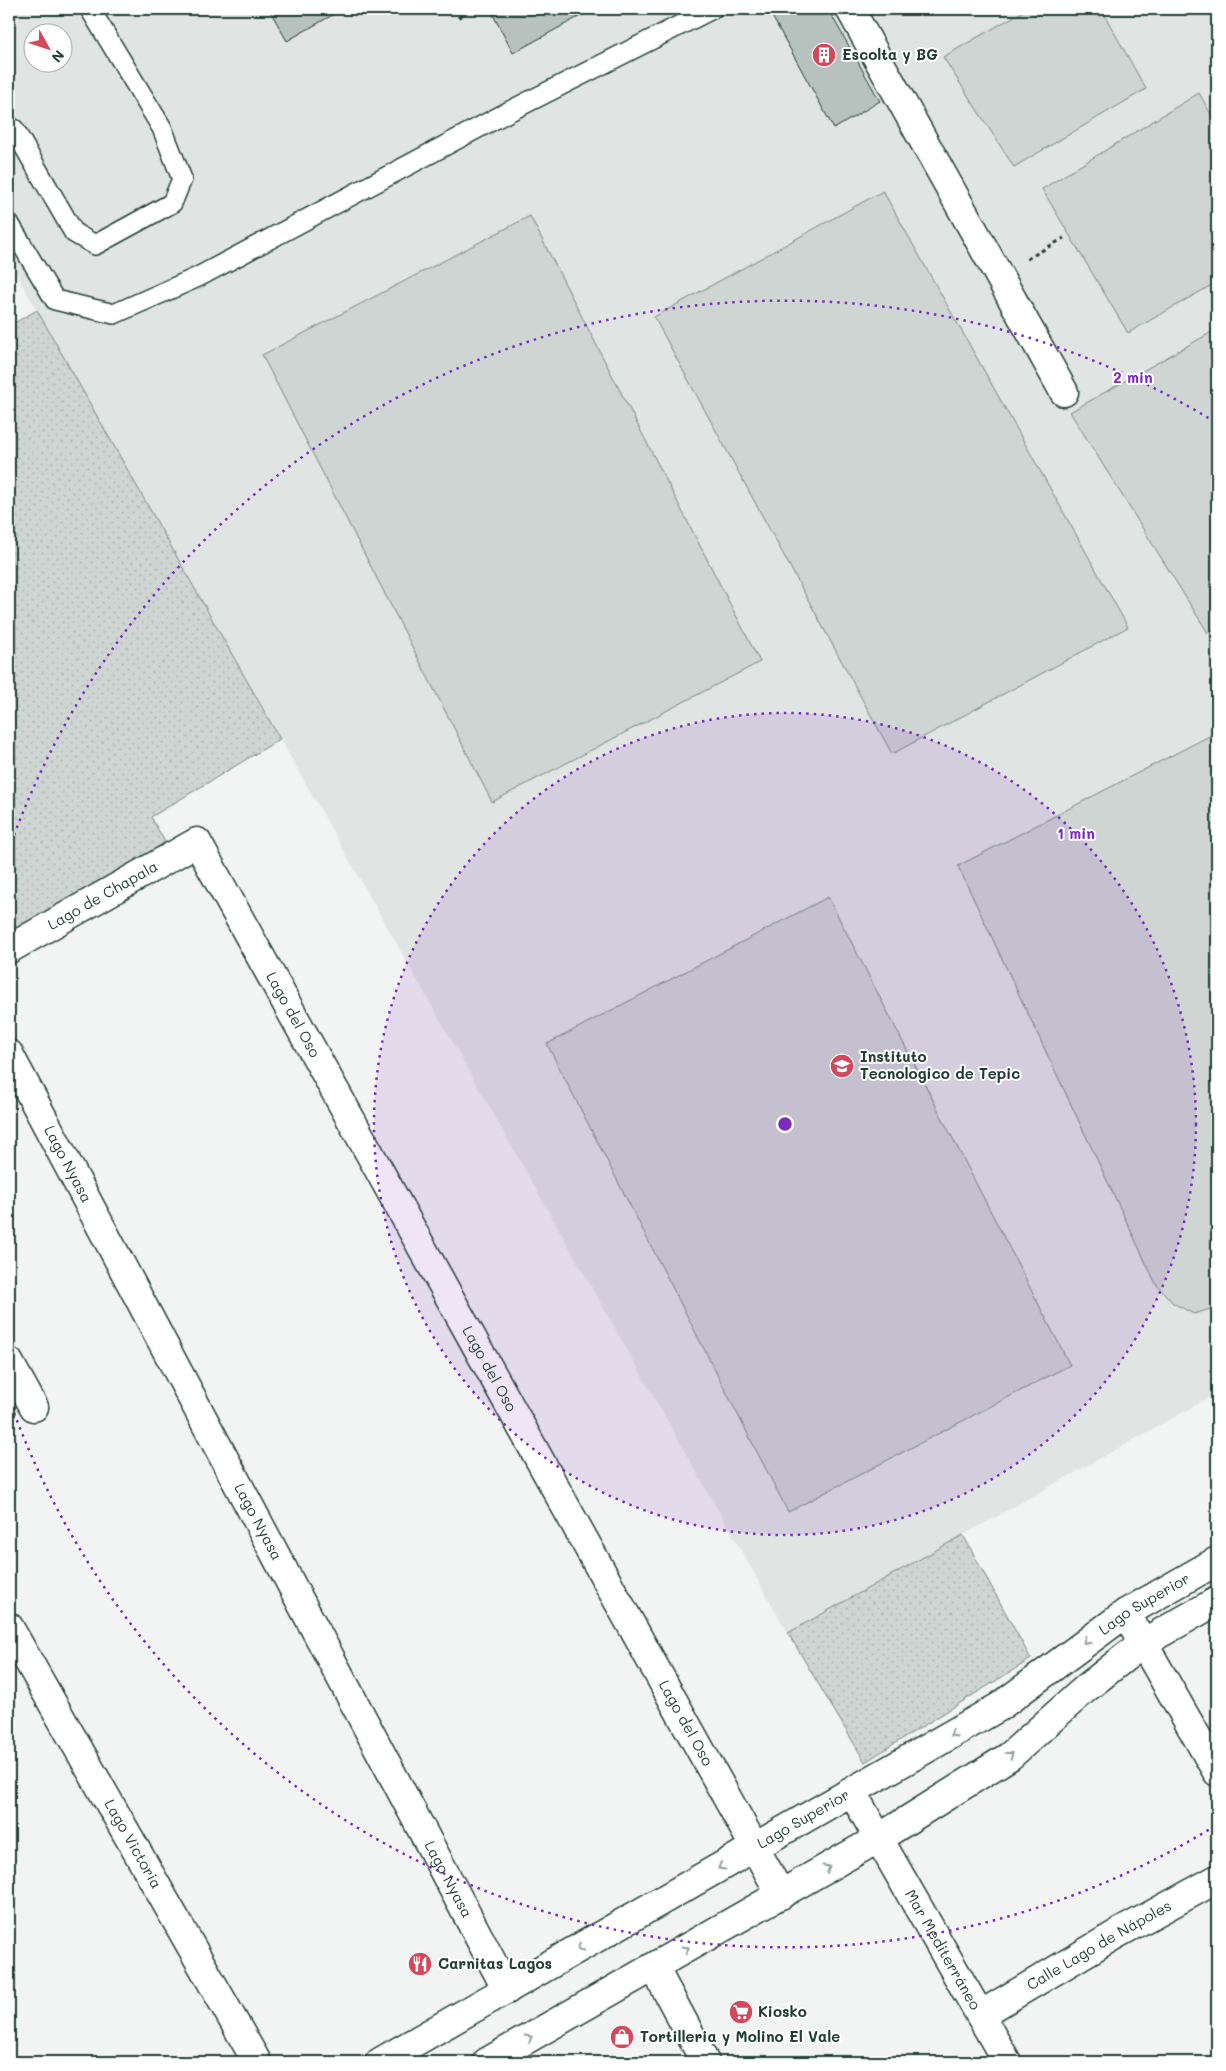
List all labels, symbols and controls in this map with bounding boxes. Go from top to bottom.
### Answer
north arrow [22,22,72,72]
building icon: Escolta y BG [811,42,837,68]
place label: Escolta y BG [842,44,938,64]
text: N [48,46,69,67]
text: 2 min [1113,367,1153,387]
text: 1 min [1057,823,1095,843]
street label: Lago de Chapala [44,855,161,934]
street label: Lago del Oso [262,968,326,1061]
place label: Instituto Tecnologico de Tepic [860,1046,1020,1083]
school or university icon: Instituto Tecnologico de Tepic [829,1053,855,1079]
centre of rings [776,1115,794,1133]
street label: Lago Nyasa [40,1122,97,1206]
street label: Lago del Oso [458,1322,522,1415]
street label: Lago Nyasa [230,1479,288,1563]
street label: Lago Superior [1094,1568,1193,1639]
one-way arrow [1082,1635,1092,1644]
street label: Lago del Oso [655,1676,718,1769]
one-way arrow [949,1727,958,1737]
one-way arrow [1004,1753,1013,1761]
street label: Lago Superior [753,1784,853,1853]
street label: Lago Victoria [100,1795,167,1892]
street label: Lago Nyasa [420,1837,478,1921]
one-way arrow [717,1860,726,1870]
one-way arrow [821,1865,830,1875]
street label: Mar Mediterráneo [901,1885,986,2013]
street label: Calle Lago de Nápoles [1023,1895,1175,1994]
one-way arrow [576,1941,585,1951]
one-way arrow [681,1945,690,1955]
restaurant icon: Carnitas Lagos [407,1951,433,1977]
place label: Carnitas Lagos [438,1953,552,1973]
supermarket icon: Kiosko [728,1999,754,2025]
place label: Kiosko [758,2001,807,2021]
shop icon: Tortilleria y Molino El Vale [609,2024,635,2050]
place label: Tortilleria y Molino El Vale [640,2026,840,2046]
one-way arrow [524,2034,533,2044]

